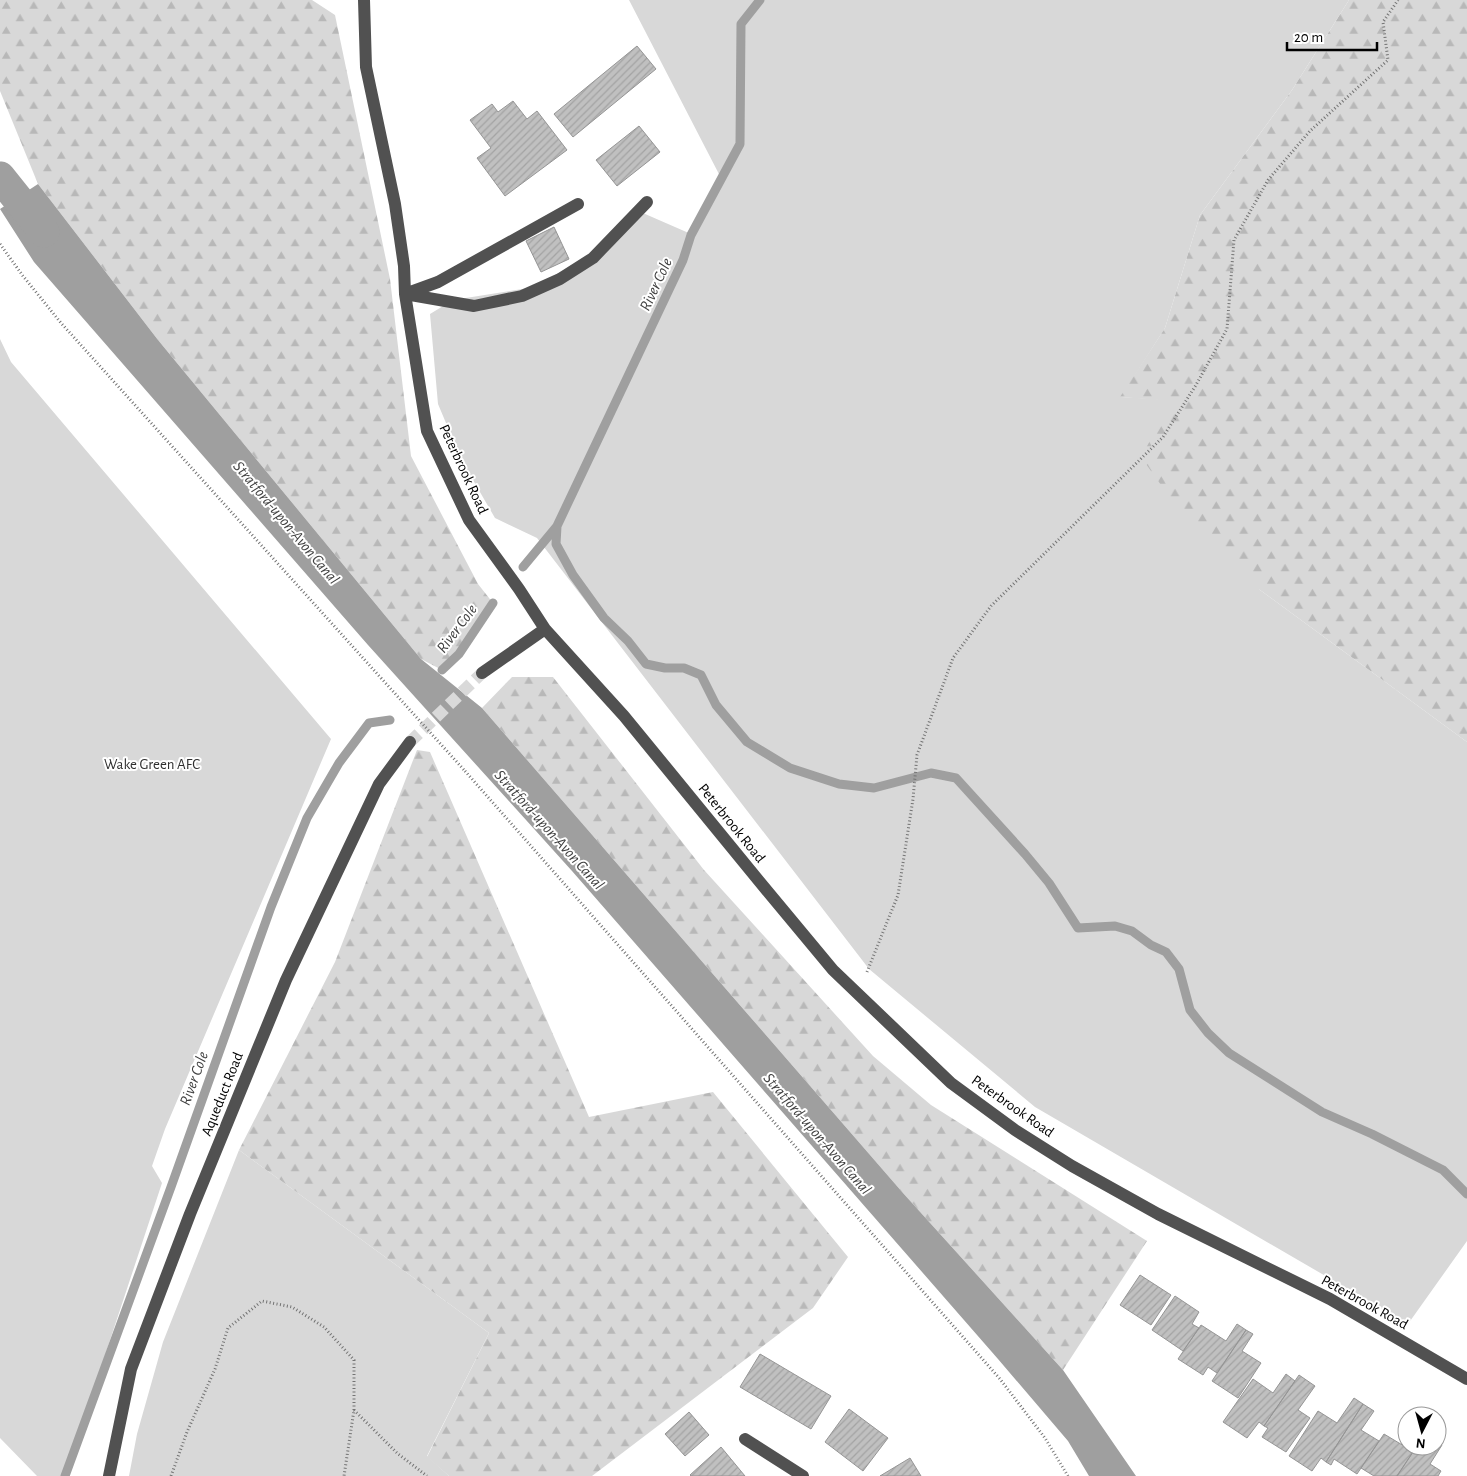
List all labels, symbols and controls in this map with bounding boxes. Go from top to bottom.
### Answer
scale bar [1287,20,1377,52]
text: 20 m [1294,30,1323,45]
water label: River Cole [637,256,675,313]
street label: Peterbrook Road [436,422,491,516]
water label: Stratford-upon-Avon Canal [230,458,342,588]
water label: River Cole [434,601,480,656]
park label: Wake Green AFC [104,757,200,772]
water label: Stratford-upon-Avon Canal [491,767,607,893]
street label: Peterbrook Road [695,781,768,866]
water label: River Cole [177,1049,211,1107]
street label: Aqueduct Road [199,1050,246,1138]
water label: Stratford-upon-Avon Canal [760,1070,874,1198]
street label: Peterbrook Road [969,1073,1057,1140]
street label: Peterbrook Road [1319,1272,1411,1333]
north arrow [1397,1406,1447,1456]
text: N [1415,1435,1426,1450]

